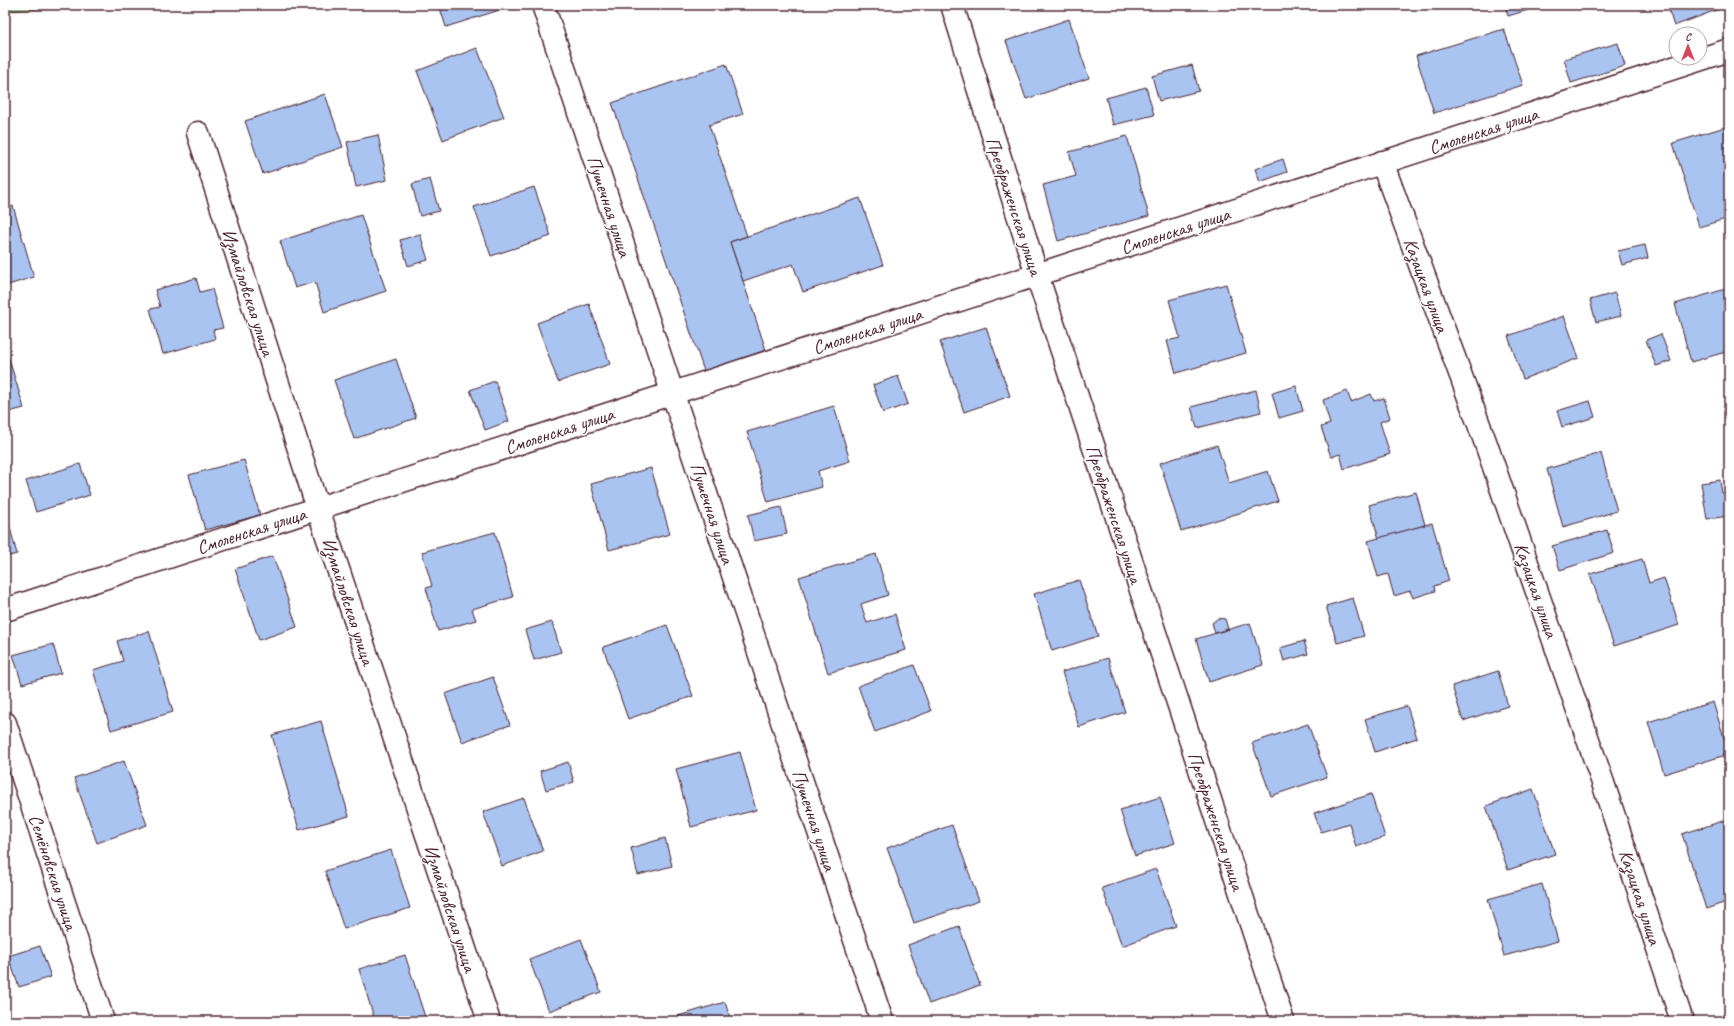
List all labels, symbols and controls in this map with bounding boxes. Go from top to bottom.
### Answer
north arrow [1668,26,1708,66]
text: С [1685,29,1692,43]
street label: Смоленская улица [1426,101,1543,160]
street label: Преображенская улица [980,134,1048,281]
street label: Пушечная улица [581,153,637,262]
street label: Смоленская улица [1118,201,1235,260]
street label: Измайловская улица [216,226,281,361]
street label: Казацкая улица [1398,235,1455,337]
street label: Смоленская улица [810,301,927,360]
street label: Смоленская улица [502,401,619,460]
street label: Преображенская улица [1080,442,1148,589]
street label: Пушечная улица [684,460,740,569]
street label: Смоленская улица [194,501,311,560]
street label: Измайловская улица [316,535,381,670]
street label: Казацкая улица [1509,540,1564,643]
street label: Преображенская улица [1182,749,1250,896]
street label: Пушечная улица [786,767,842,876]
street label: Семёновская улица [23,812,84,935]
street label: Измайловская улица [418,842,483,977]
street label: Казацкая улица [1613,847,1667,950]

